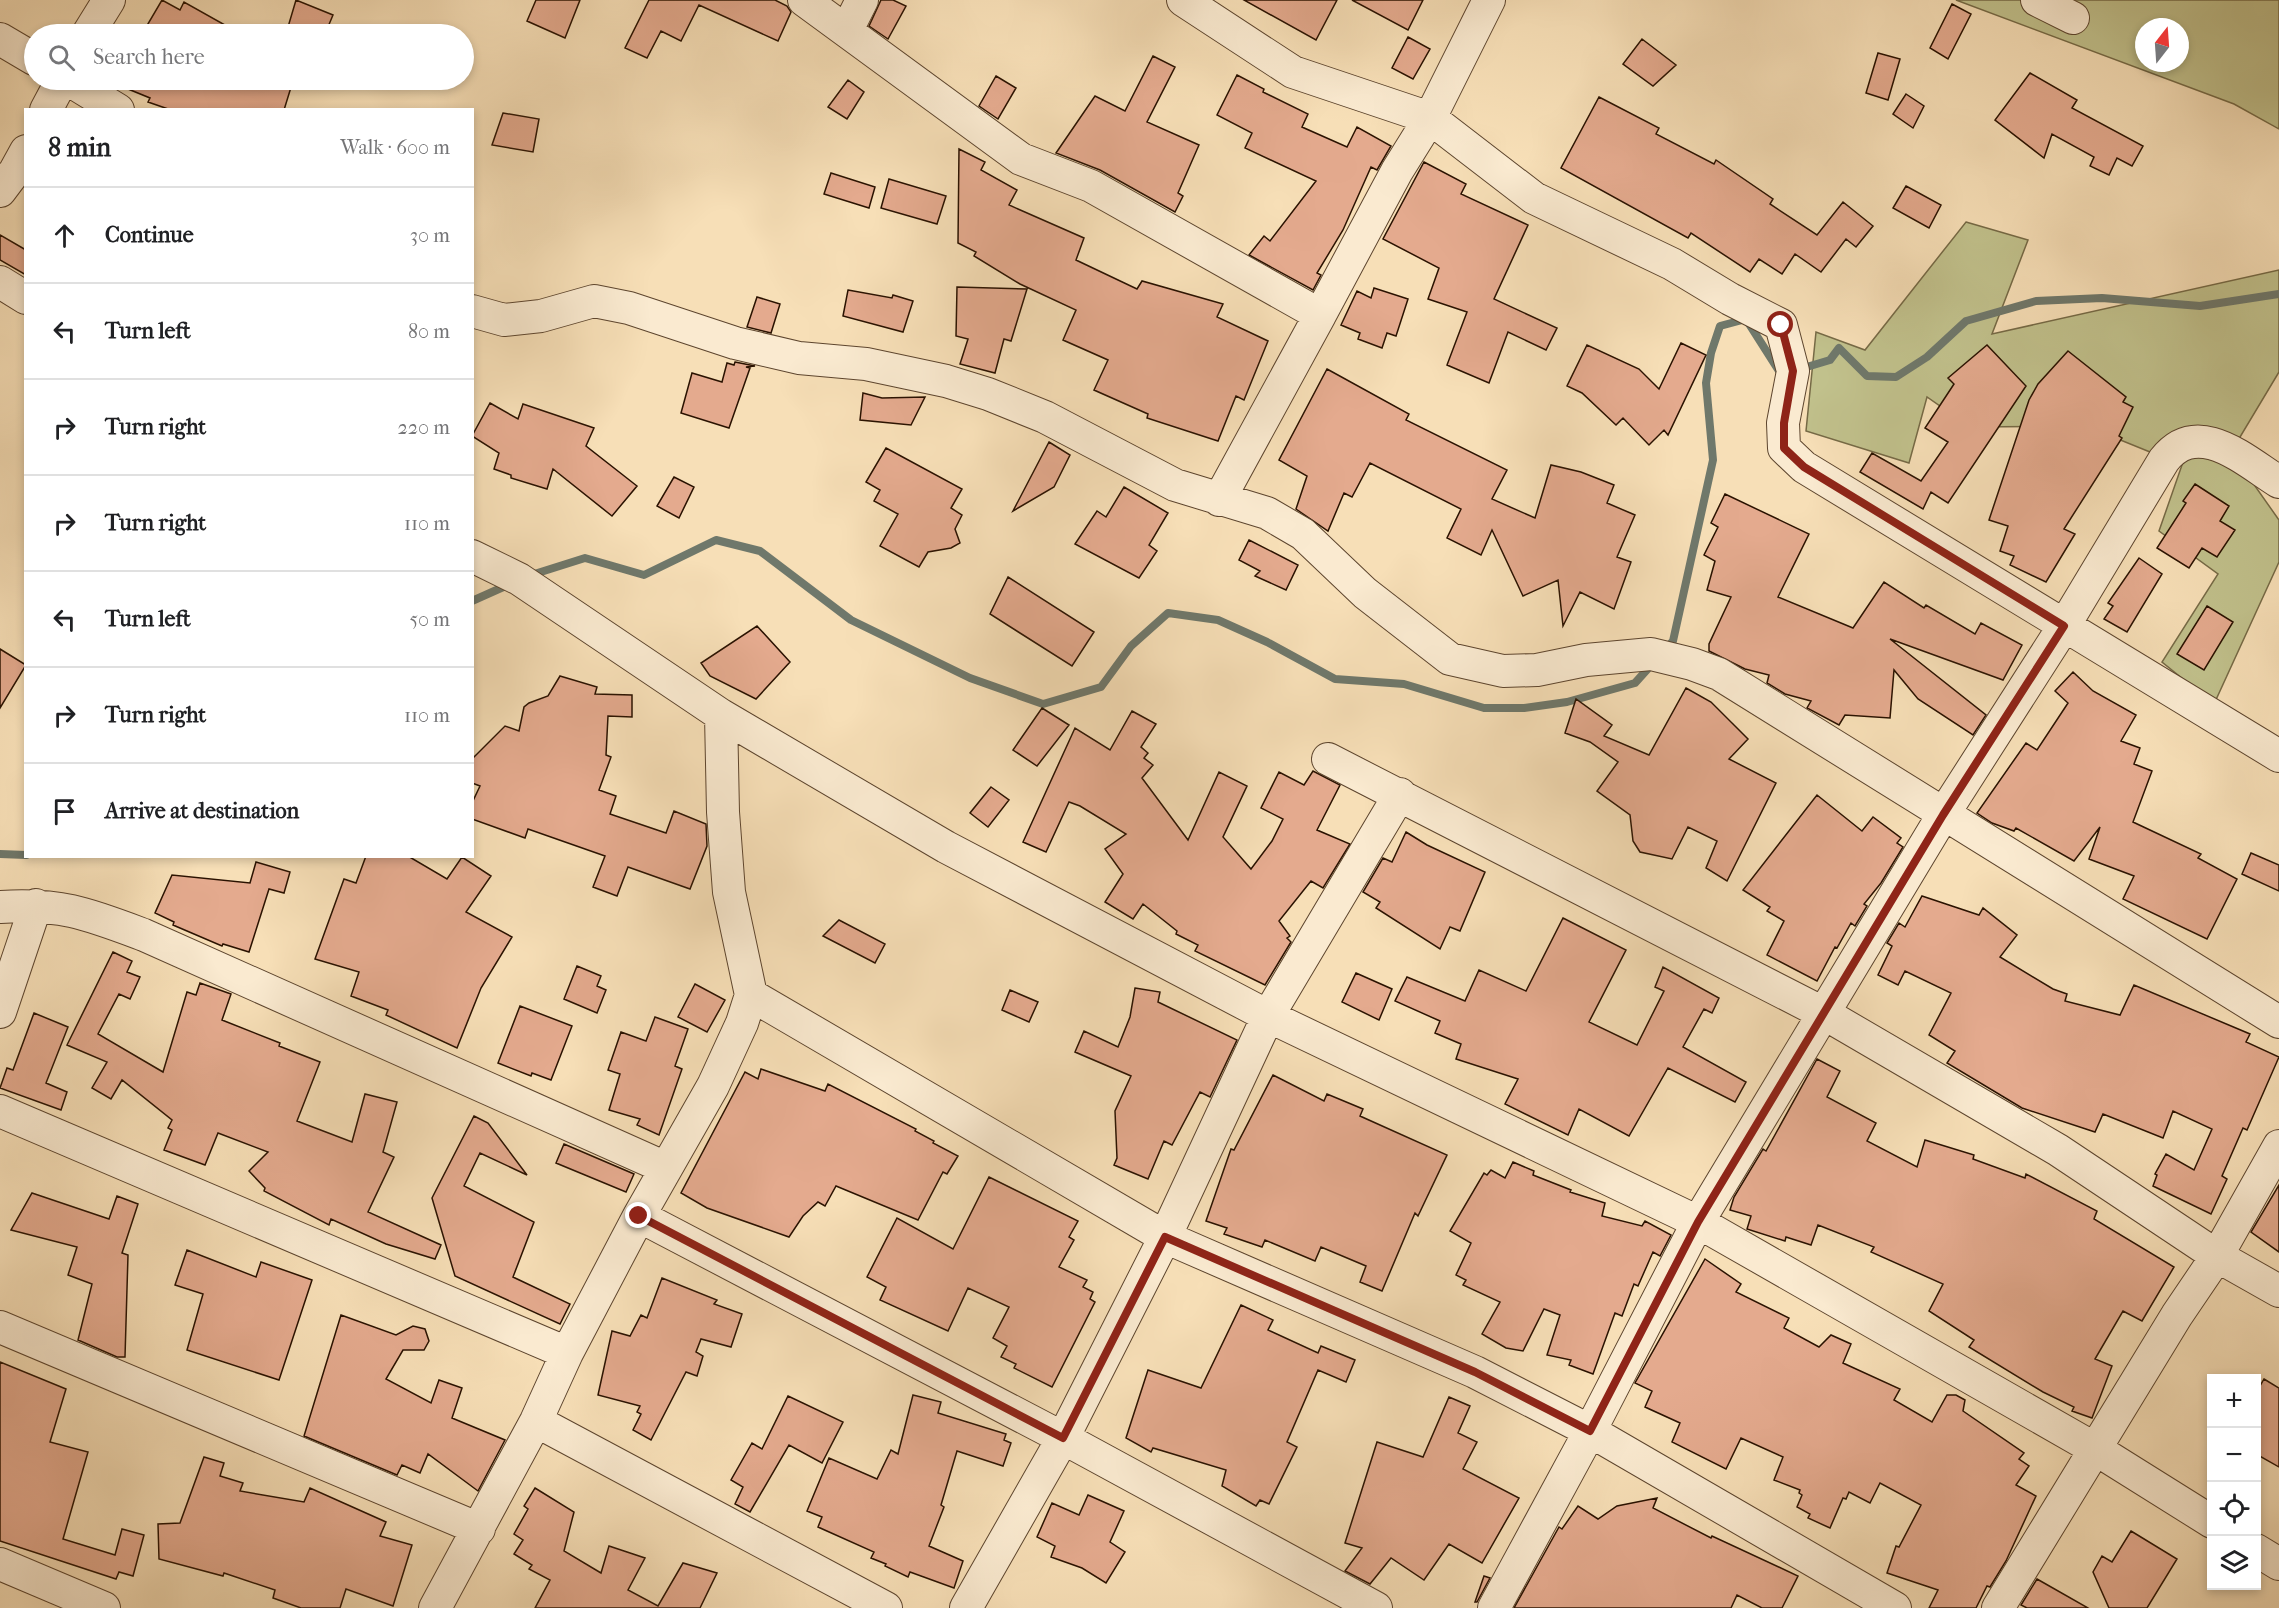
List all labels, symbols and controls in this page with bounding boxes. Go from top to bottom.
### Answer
north arrow [2135,18,2189,72]
search box [24,24,474,90]
icon: search [45,41,78,74]
text: Search here [93,44,205,70]
text: 8 min [48,132,111,163]
text: Walk · 600 m [340,136,450,159]
icon: ahead [48,219,81,252]
text: Continue [105,222,194,248]
text: 30 m [410,224,450,247]
route start [1767,311,1793,337]
icon: left [48,315,81,348]
text: Turn left [105,318,191,344]
text: 80 m [408,320,450,343]
icon: right [48,411,81,444]
text: Turn right [105,414,206,440]
text: 220 m [397,416,450,439]
icon: right [48,507,81,540]
text: Turn right [105,510,206,536]
text: 110 m [404,512,450,535]
icon: left [48,603,81,636]
text: Turn left [105,606,191,632]
text: 50 m [409,608,450,631]
icon: right [48,699,81,732]
text: Turn right [105,702,206,728]
text: 110 m [404,704,450,727]
icon: arrive [48,795,81,828]
text: Arrive at destination [105,798,299,824]
route end [625,1202,651,1228]
map controls [2207,1374,2261,1590]
button: + [2207,1374,2261,1428]
button: − [2207,1428,2261,1482]
button: locate [2207,1482,2261,1536]
button: layers [2207,1536,2261,1590]

